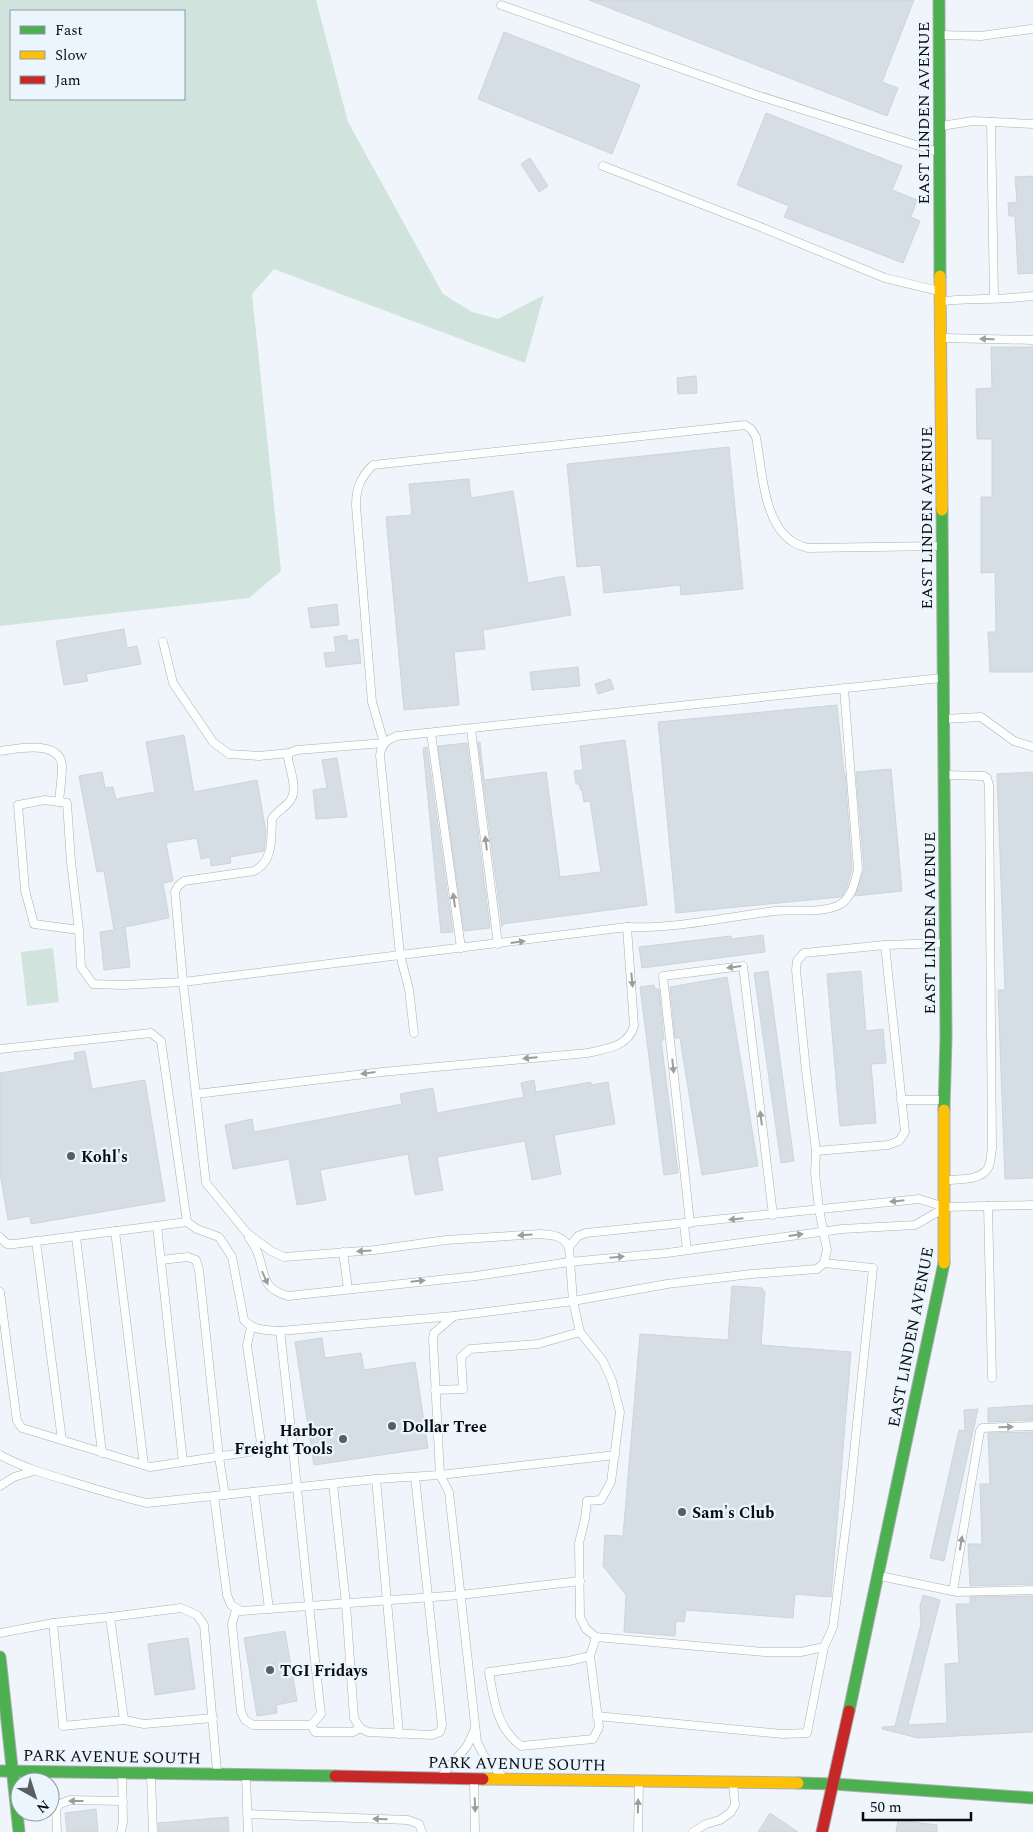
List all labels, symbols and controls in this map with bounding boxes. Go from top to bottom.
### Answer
legend [10,10,185,100]
text: Fast [55,19,83,42]
street label: EAST LINDEN AVENUE [912,22,936,204]
text: Slow [55,44,87,67]
text: Jam [55,69,81,92]
one-way arrow [979,334,995,342]
street label: EAST LINDEN AVENUE [915,427,939,609]
street label: EAST LINDEN AVENUE [918,832,942,1014]
one-way arrow [482,835,490,851]
one-way arrow [450,892,458,908]
one-way arrow [510,938,526,946]
one-way arrow [726,963,742,971]
one-way arrow [628,972,636,988]
one-way arrow [521,1055,537,1063]
one-way arrow [669,1059,677,1075]
one-way arrow [359,1069,375,1077]
one-way arrow [757,1110,765,1126]
place label: Kohl's [81,1145,128,1169]
marker: Kohl's [65,1150,77,1162]
one-way arrow [889,1197,905,1205]
one-way arrow [728,1215,744,1223]
one-way arrow [788,1231,804,1239]
one-way arrow [517,1232,533,1240]
street label: EAST LINDEN AVENUE [882,1245,940,1429]
one-way arrow [356,1247,372,1255]
one-way arrow [610,1253,626,1261]
one-way arrow [261,1270,269,1285]
one-way arrow [411,1277,427,1285]
place label: Dollar Tree [402,1415,487,1439]
place label: Harbor Freight Tools [234,1419,333,1461]
marker: Dollar Tree [386,1420,398,1432]
one-way arrow [998,1423,1014,1431]
marker: Harbor Freight Tools [337,1433,349,1445]
place label: Sam's Club [692,1501,774,1525]
marker: Sam's Club [676,1506,688,1518]
one-way arrow [958,1534,966,1550]
place label: TGI Fridays [280,1659,368,1683]
marker: TGI Fridays [264,1664,276,1676]
street label: PARK AVENUE SOUTH [23,1743,201,1771]
street label: PARK AVENUE SOUTH [428,1750,606,1778]
north arrow [10,1772,60,1822]
scale bar [863,1790,970,1822]
text: N [32,1795,54,1818]
text: 50 m [870,1796,902,1819]
one-way arrow [68,1797,84,1805]
one-way arrow [471,1797,479,1813]
one-way arrow [634,1798,642,1814]
one-way arrow [371,1815,387,1823]

